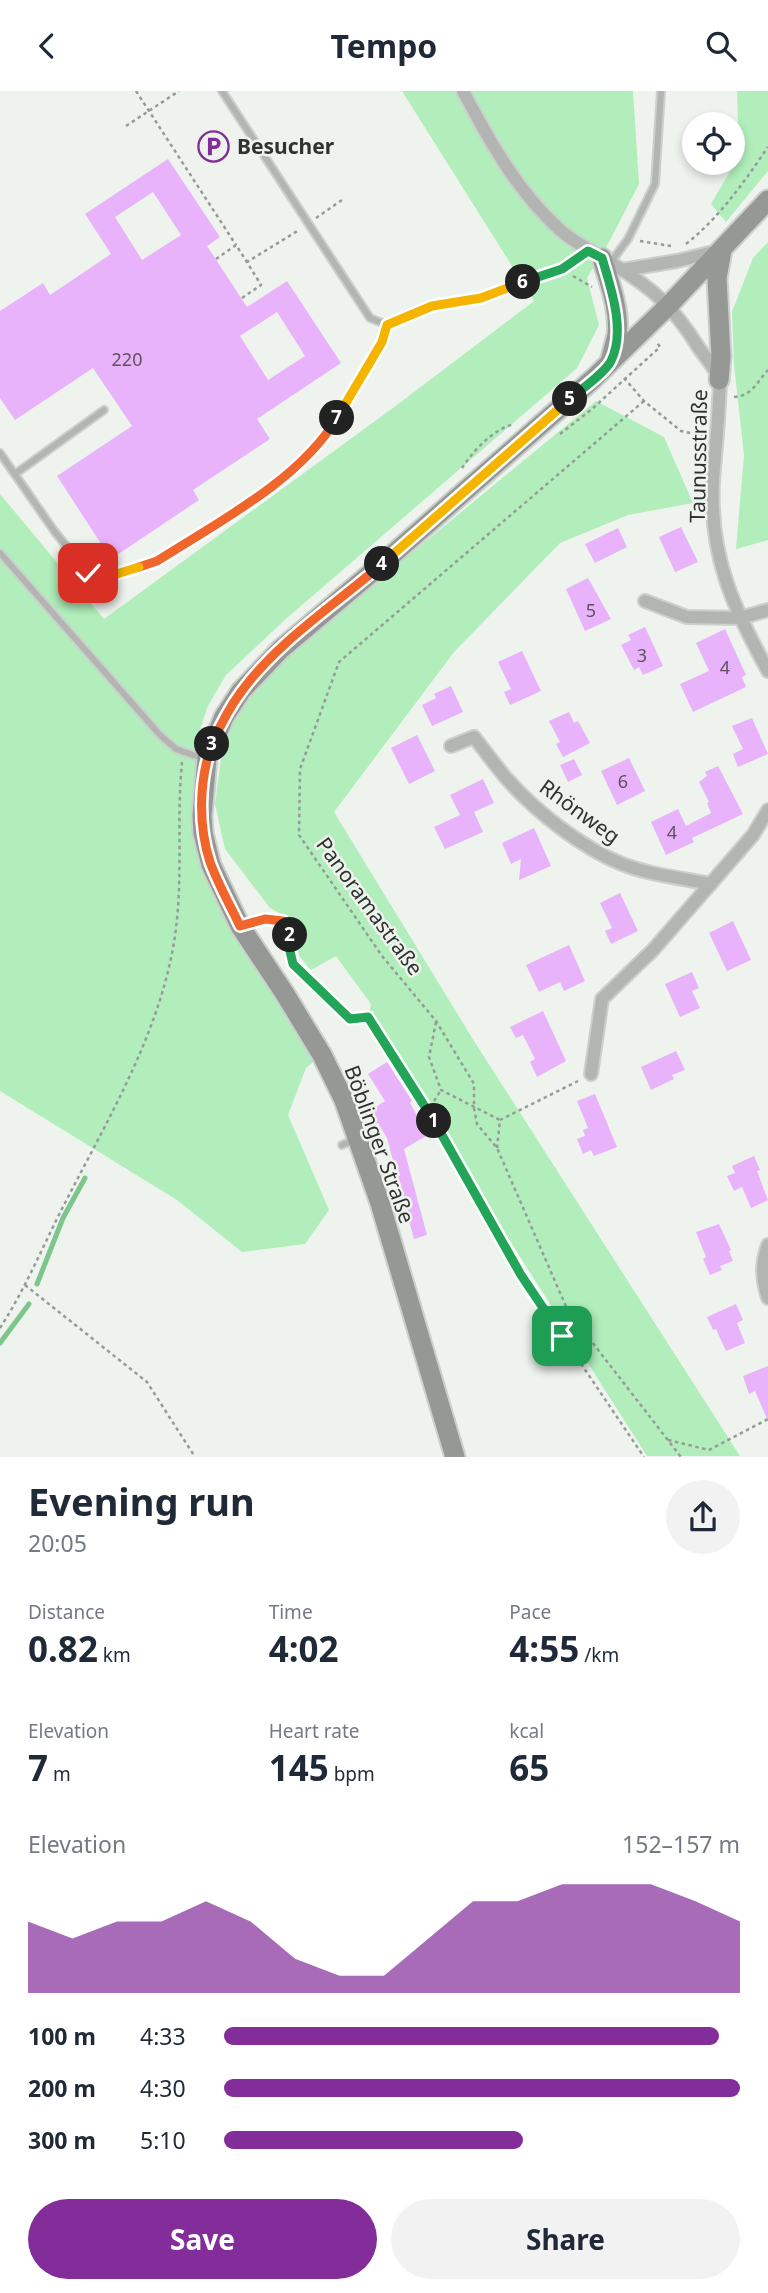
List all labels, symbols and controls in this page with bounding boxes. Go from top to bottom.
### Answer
text: Tempo [331,24,437,67]
icon: back [28,27,66,65]
icon: search [702,27,740,65]
map controls [682,112,745,175]
button: locate [682,112,745,175]
parking icon: Besucher [197,129,231,163]
place label: Besucher [237,132,335,160]
pin: 6 [505,265,540,299]
text: 6 [517,268,528,294]
house number: 220 [112,347,142,371]
pin: 5 [552,381,588,417]
text: 5 [564,385,575,411]
street label: Taunusstraße [683,389,713,523]
pin: 7 [320,401,354,435]
text: 7 [331,404,342,430]
pin [58,543,118,603]
pin: 4 [364,547,400,581]
text: 4 [376,550,387,576]
icon: check [69,554,107,592]
house number: 5 [586,598,596,622]
house number: 3 [637,643,647,667]
house number: 4 [720,655,730,679]
pin: 3 [194,727,230,761]
text: 3 [206,730,217,756]
house number: 6 [618,769,628,793]
street label: Rhönweg [534,772,626,850]
house number: 4 [667,820,677,844]
street label: Panoramastraße [310,831,430,981]
pin: 2 [272,917,308,953]
text: 2 [284,921,295,947]
street label: Böblinger Straße [338,1061,422,1227]
pin: 1 [416,1103,452,1139]
text: 1 [428,1107,439,1133]
pin [532,1306,592,1366]
icon: arrive [543,1317,581,1355]
text: Evening run [28,1475,255,1527]
button: share [666,1480,740,1554]
text: 20:05 [28,1527,87,1559]
text: Distance [28,1599,105,1625]
text: Time [269,1599,313,1625]
text: Pace [509,1599,551,1625]
text: 0.82 [28,1625,98,1672]
text: 4:02 [269,1625,339,1672]
text: 4:55 [509,1625,579,1672]
text: km [98,1642,131,1668]
text: /km [579,1642,619,1668]
text: Elevation [28,1718,109,1744]
text: Heart rate [269,1718,359,1744]
text: kcal [509,1718,544,1744]
text: 7 [28,1744,48,1791]
text: 145 [269,1744,329,1791]
text: 65 [509,1744,549,1791]
text: m [48,1761,71,1787]
text: bpm [329,1761,375,1787]
text: Elevation [28,1828,126,1860]
text: 152–157 m [622,1828,740,1860]
text: 100 m [28,2020,96,2052]
text: 4:33 [140,2020,186,2052]
text: 200 m [28,2072,96,2104]
text: 4:30 [140,2072,186,2104]
text: 300 m [28,2124,96,2156]
text: 5:10 [140,2124,186,2156]
button: Save [28,2199,377,2279]
button: Share [391,2199,740,2279]

